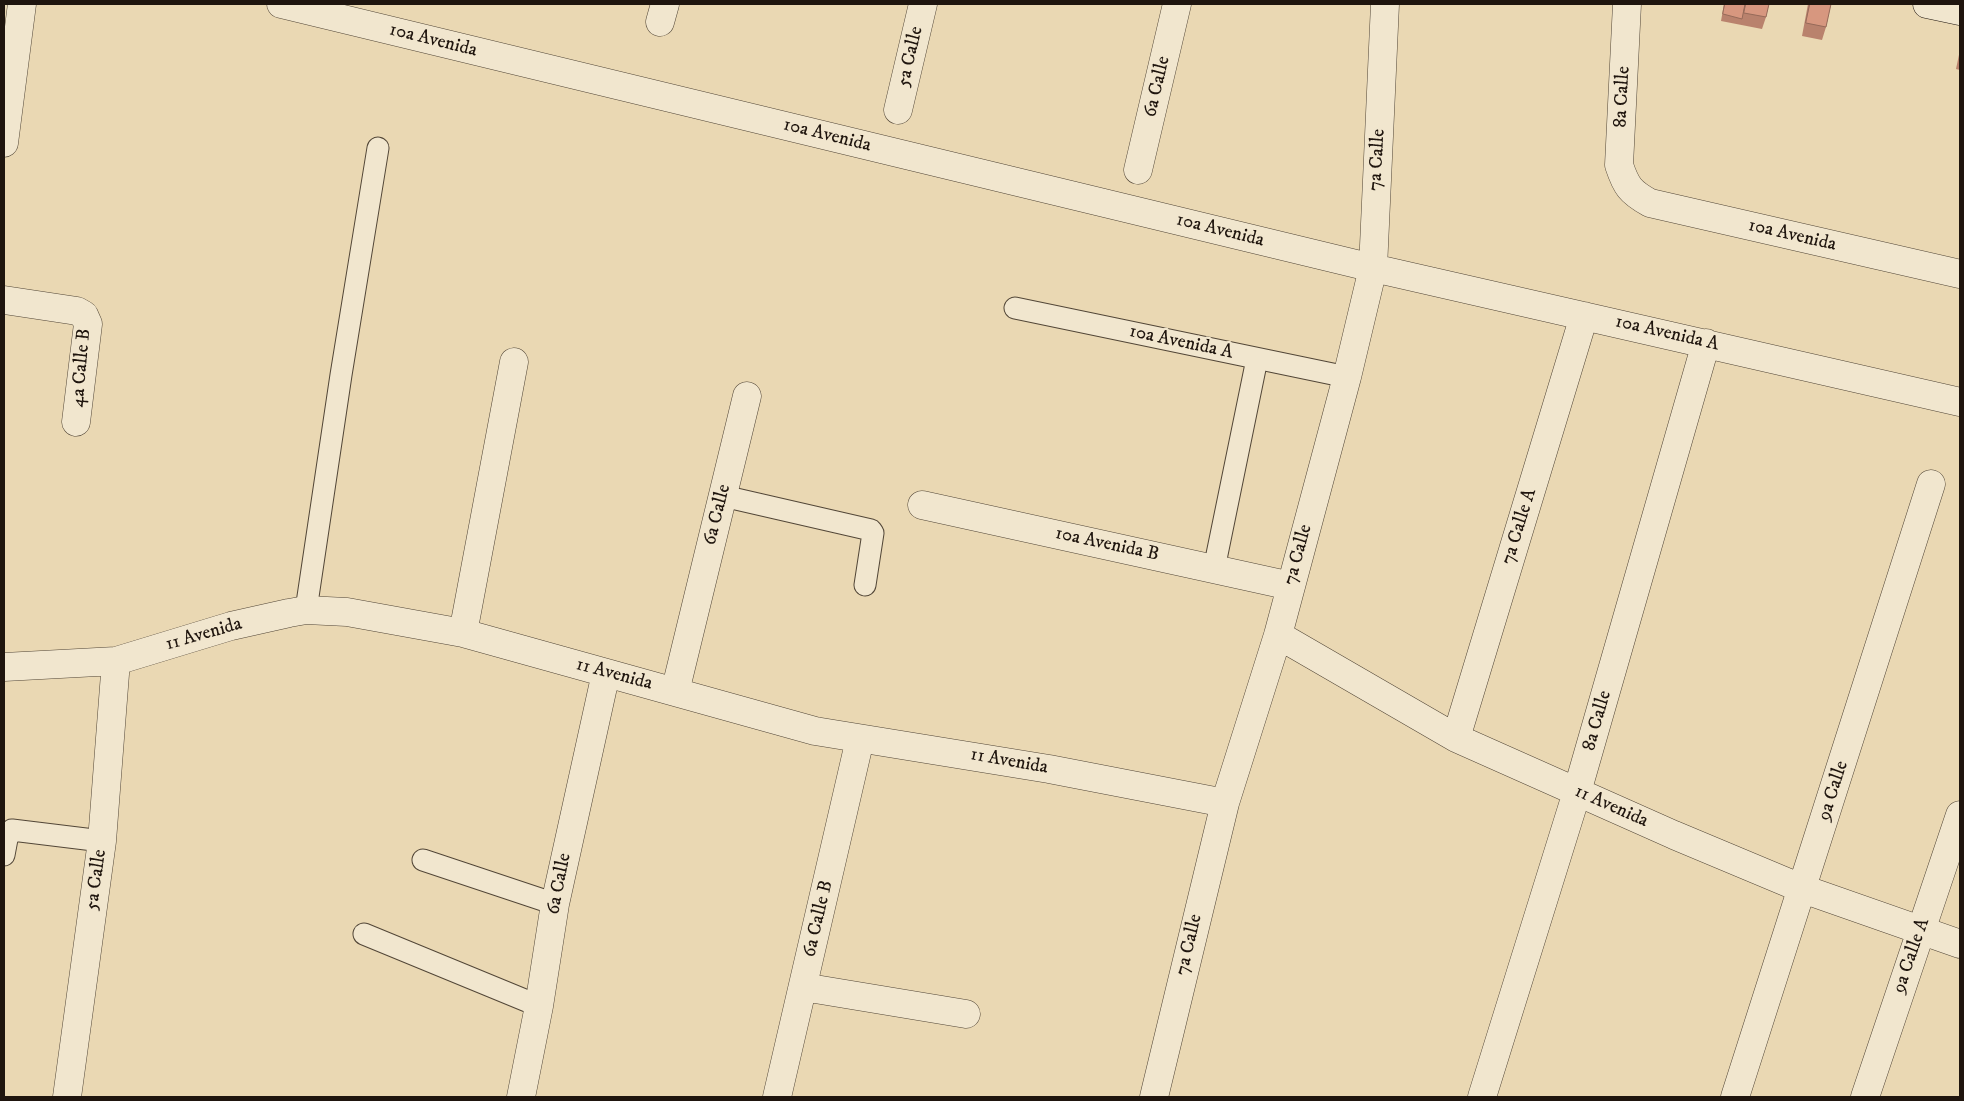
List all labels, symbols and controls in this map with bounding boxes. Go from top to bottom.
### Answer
street label: 10a Avenida [387,19,479,63]
street label: 5a Calle [893,24,929,90]
street label: 6a Calle [1140,54,1176,120]
street label: 8a Calle [1610,66,1636,128]
street label: 10a Avenida [781,114,873,158]
street label: 7a Calle [1365,128,1391,192]
street label: 10a Avenida [1174,209,1266,253]
street label: 10a Avenida [1746,215,1838,257]
street label: 10a Avenida A [1613,311,1721,357]
street label: 10a Avenida A [1127,321,1235,365]
street label: 4a Calle B [67,328,97,408]
street label: 6a Calle [699,482,737,548]
street label: 7a Calle A [1498,486,1542,568]
street label: 7a Calle [1280,522,1318,588]
street label: 10a Avenida B [1053,523,1161,567]
street label: 11 Avenida [163,613,245,657]
street label: 11 Avenida [573,654,655,696]
street label: 8a Calle [1579,688,1617,754]
street label: 11 Avenida [968,744,1050,780]
street label: 9a Calle [1814,758,1854,824]
street label: 11 Avenida [1571,781,1651,833]
street label: 5a Calle [81,848,113,912]
street label: 6a Calle [543,851,577,917]
street label: 6a Calle B [799,878,839,960]
street label: 7a Calle [1172,912,1208,978]
street label: 9a Calle A [1889,916,1935,996]

